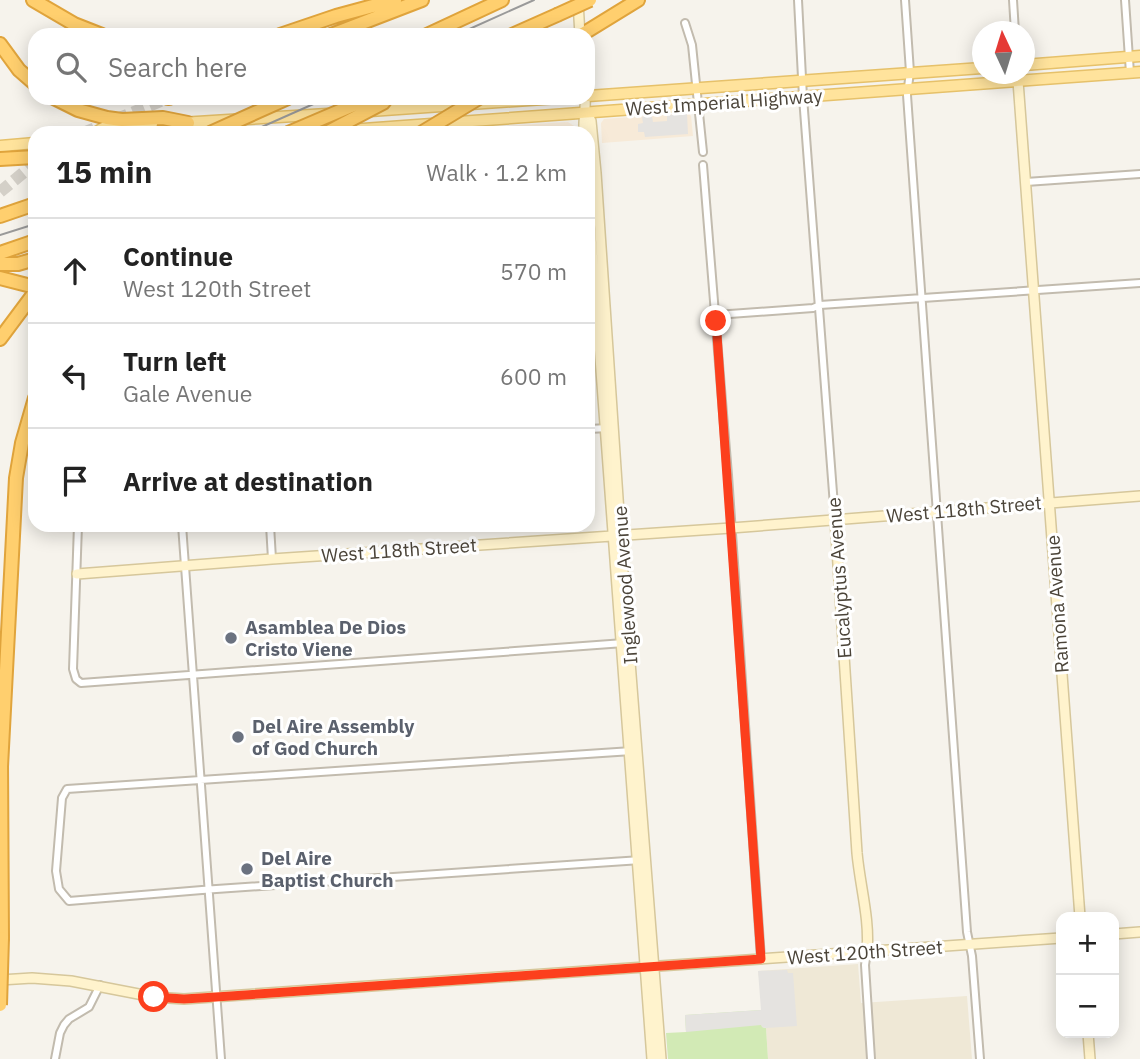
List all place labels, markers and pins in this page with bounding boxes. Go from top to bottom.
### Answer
place label: Asamblea De Dios Cristo Viene [245,615,406,661]
marker: Asamblea De Dios Cristo Viene [223,630,239,646]
place label: Del Aire Assembly of God Church [252,714,415,760]
marker: Del Aire Assembly of God Church [230,729,246,745]
place label: Del Aire Baptist Church [261,846,394,892]
marker: Del Aire Baptist Church [239,861,255,877]

